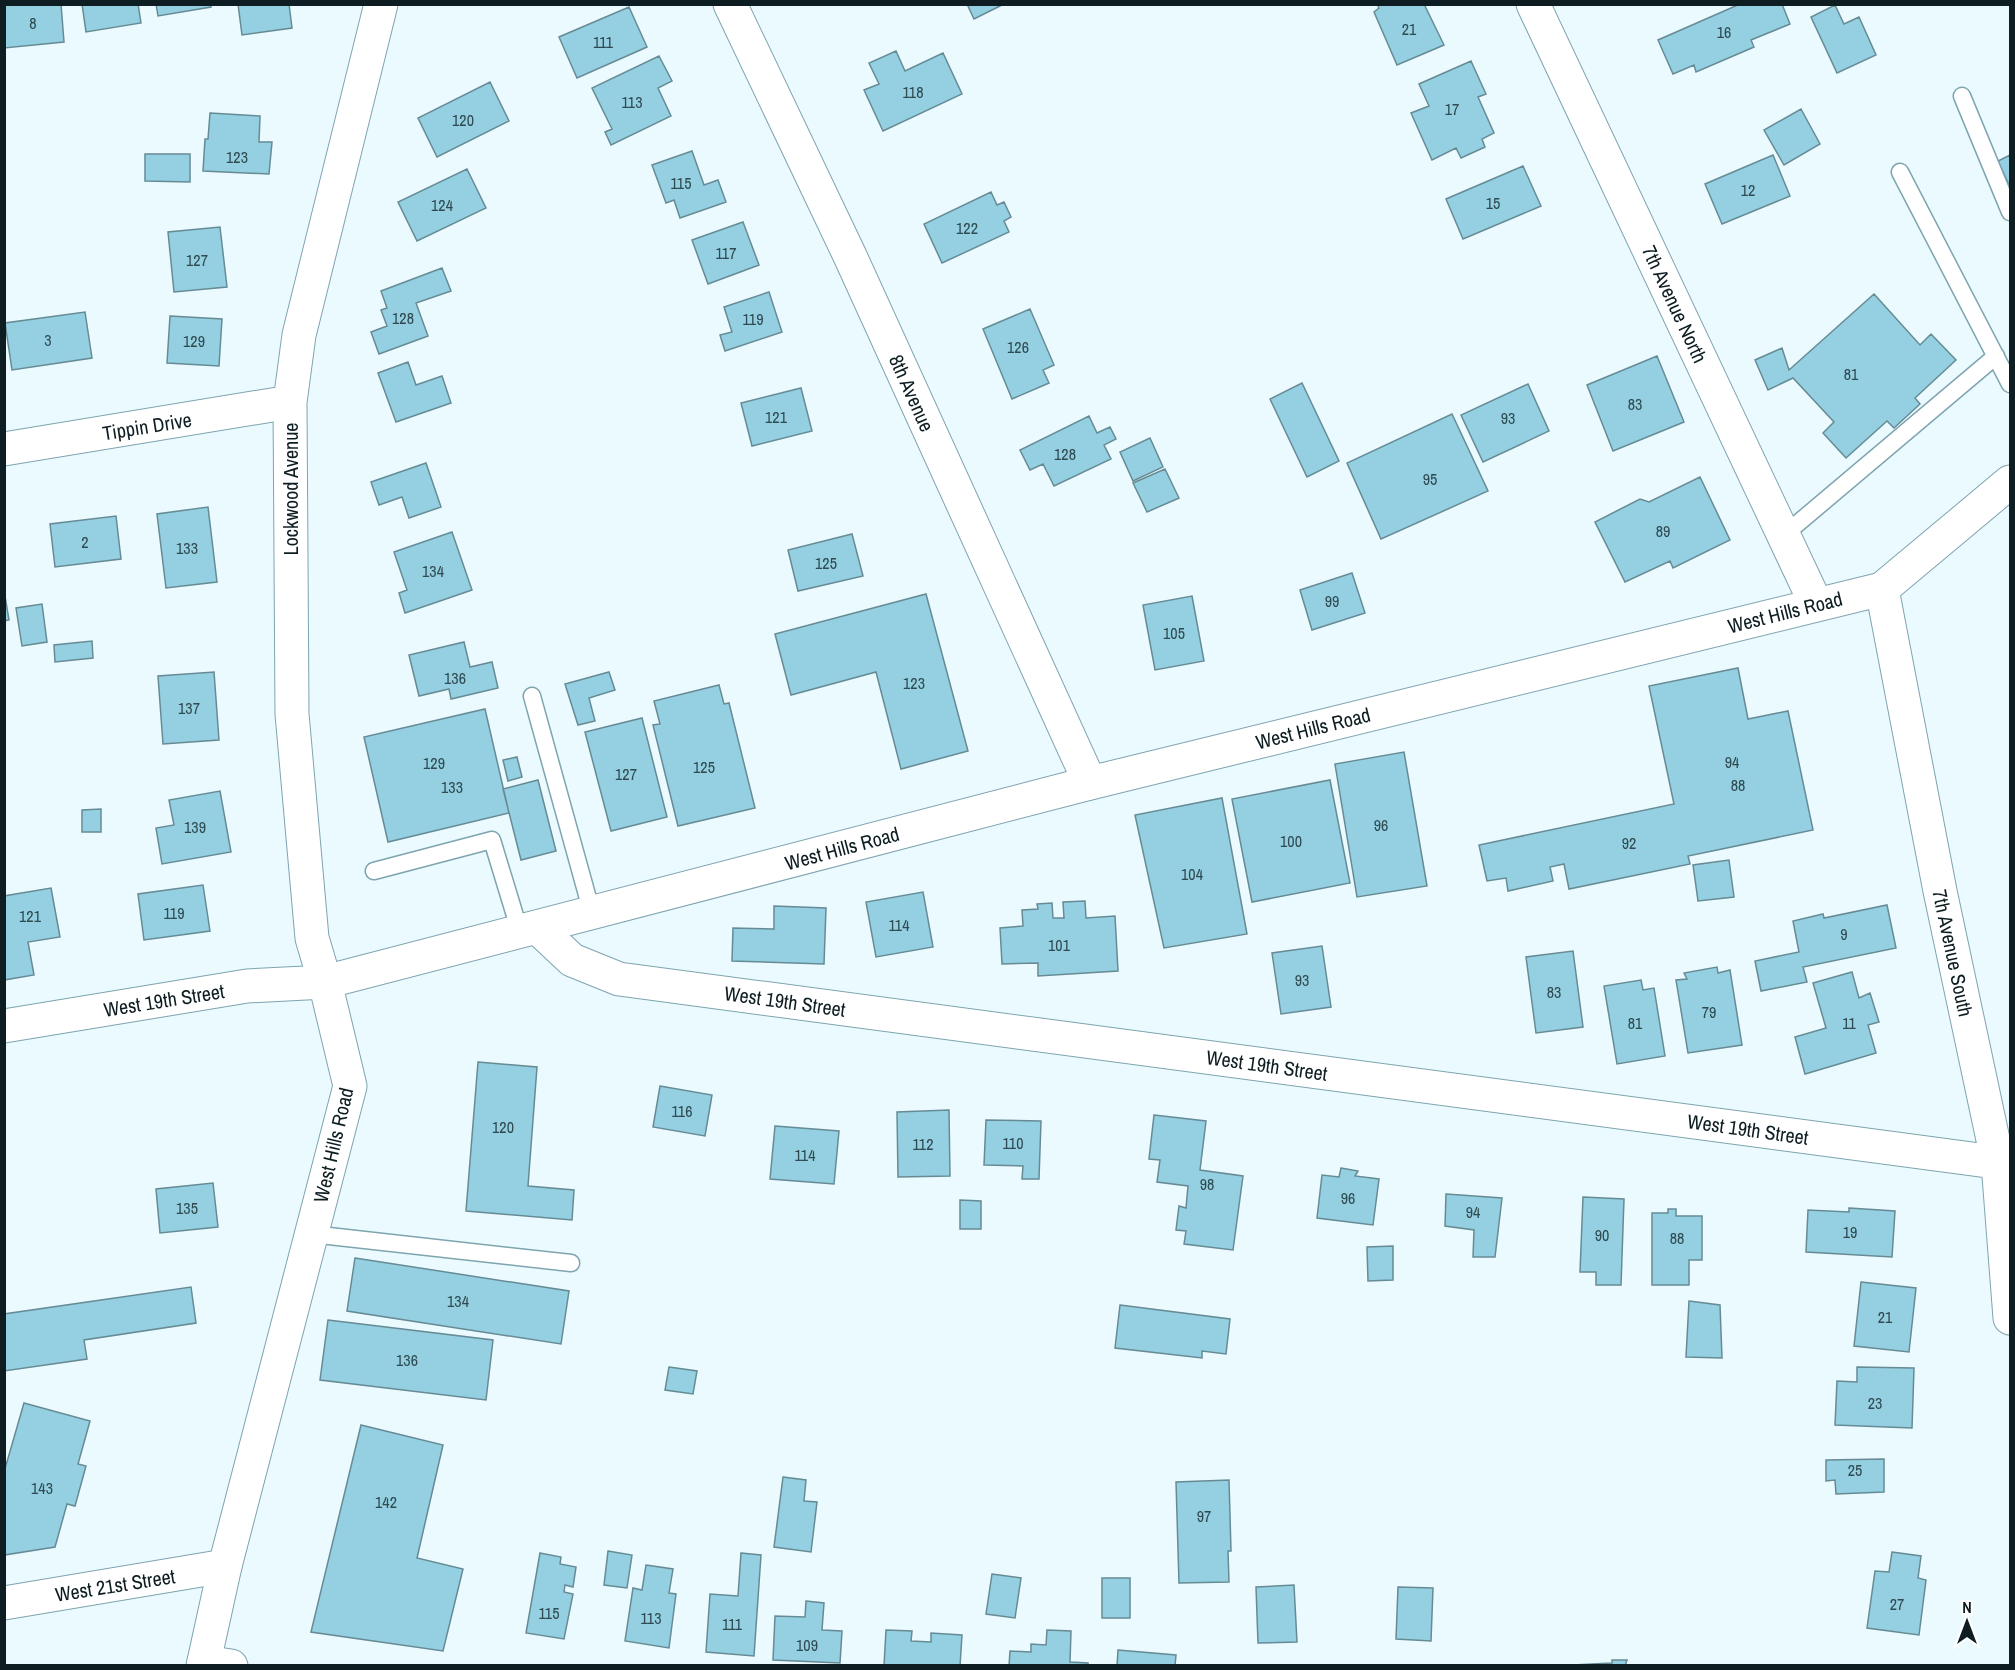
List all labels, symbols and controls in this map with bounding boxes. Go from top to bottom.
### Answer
house number: 8 [29,12,37,34]
house number: 21 [1402,18,1417,40]
house number: 16 [1717,21,1731,43]
house number: 111 [593,31,614,53]
house number: 118 [903,81,923,103]
house number: 113 [622,91,642,113]
house number: 17 [1445,98,1459,120]
house number: 120 [452,109,474,131]
house number: 123 [226,146,248,168]
house number: 115 [671,172,691,194]
house number: 12 [1741,179,1755,201]
house number: 15 [1486,192,1500,214]
house number: 124 [431,194,453,216]
house number: 122 [956,217,978,239]
street label: 7th Avenue North [1636,241,1714,367]
house number: 117 [716,242,736,264]
house number: 127 [186,249,208,271]
house number: 128 [392,307,414,329]
house number: 119 [743,308,763,330]
house number: 3 [44,329,52,351]
house number: 129 [183,330,205,352]
house number: 126 [1007,336,1029,358]
street label: 8th Avenue [883,350,941,436]
house number: 81 [1844,363,1859,385]
house number: 83 [1628,393,1642,415]
street label: Tippin Drive [100,406,194,446]
house number: 121 [765,406,788,428]
house number: 93 [1501,407,1515,429]
street label: Lockwood Avenue [277,423,304,555]
house number: 128 [1054,443,1076,465]
house number: 95 [1423,468,1437,490]
house number: 89 [1656,520,1670,542]
house number: 2 [81,531,89,553]
house number: 133 [176,537,198,559]
house number: 125 [815,552,837,574]
house number: 134 [422,560,444,582]
street label: West Hills Road [1725,585,1845,639]
house number: 99 [1325,590,1339,612]
house number: 105 [1163,622,1185,644]
house number: 136 [444,667,466,689]
house number: 123 [903,672,925,694]
house number: 137 [178,697,200,719]
street label: West Hills Road [1253,701,1373,755]
house number: 94 [1725,751,1739,773]
house number: 129 [423,752,445,774]
house number: 125 [693,756,715,778]
house number: 127 [615,763,637,785]
house number: 88 [1731,774,1745,796]
house number: 133 [441,776,463,798]
house number: 96 [1374,814,1388,836]
house number: 139 [184,816,206,838]
street label: West Hills Road [782,820,902,876]
house number: 100 [1280,830,1302,852]
house number: 92 [1622,832,1636,854]
house number: 104 [1181,863,1203,885]
street label: 7th Avenue South [1926,887,1980,1019]
house number: 119 [164,902,184,924]
house number: 121 [19,905,42,927]
house number: 114 [889,914,909,936]
house number: 9 [1840,923,1848,945]
house number: 101 [1048,934,1071,956]
house number: 93 [1295,969,1309,991]
street label: West 19th Street [102,977,227,1023]
street label: West 19th Street [723,979,848,1023]
house number: 83 [1547,981,1561,1003]
house number: 79 [1702,1001,1716,1023]
house number: 81 [1628,1012,1643,1034]
house number: 11 [1842,1012,1857,1034]
street label: West 19th Street [1205,1043,1330,1087]
street label: West Hills Road [307,1085,359,1205]
house number: 116 [672,1100,692,1122]
street label: West 19th Street [1686,1107,1811,1151]
house number: 120 [492,1116,514,1138]
house number: 110 [1003,1132,1023,1154]
house number: 112 [913,1133,933,1155]
house number: 114 [795,1144,815,1166]
house number: 98 [1200,1173,1214,1195]
house number: 96 [1341,1187,1355,1209]
house number: 135 [176,1197,198,1219]
house number: 94 [1466,1201,1480,1223]
house number: 19 [1843,1221,1857,1243]
house number: 90 [1595,1224,1609,1246]
house number: 88 [1670,1227,1684,1249]
house number: 134 [447,1290,469,1312]
house number: 21 [1878,1306,1893,1328]
house number: 136 [396,1349,418,1371]
house number: 23 [1868,1392,1882,1414]
house number: 25 [1848,1459,1862,1481]
house number: 143 [31,1477,53,1499]
house number: 142 [375,1491,397,1513]
house number: 97 [1197,1505,1211,1527]
street label: West 21st Street [53,1562,177,1608]
north arrow [1937,1592,1997,1652]
house number: 27 [1890,1593,1904,1615]
text: N [1962,1596,1972,1618]
house number: 115 [539,1602,559,1624]
house number: 113 [641,1607,661,1629]
house number: 111 [722,1613,743,1635]
house number: 109 [796,1634,818,1656]

